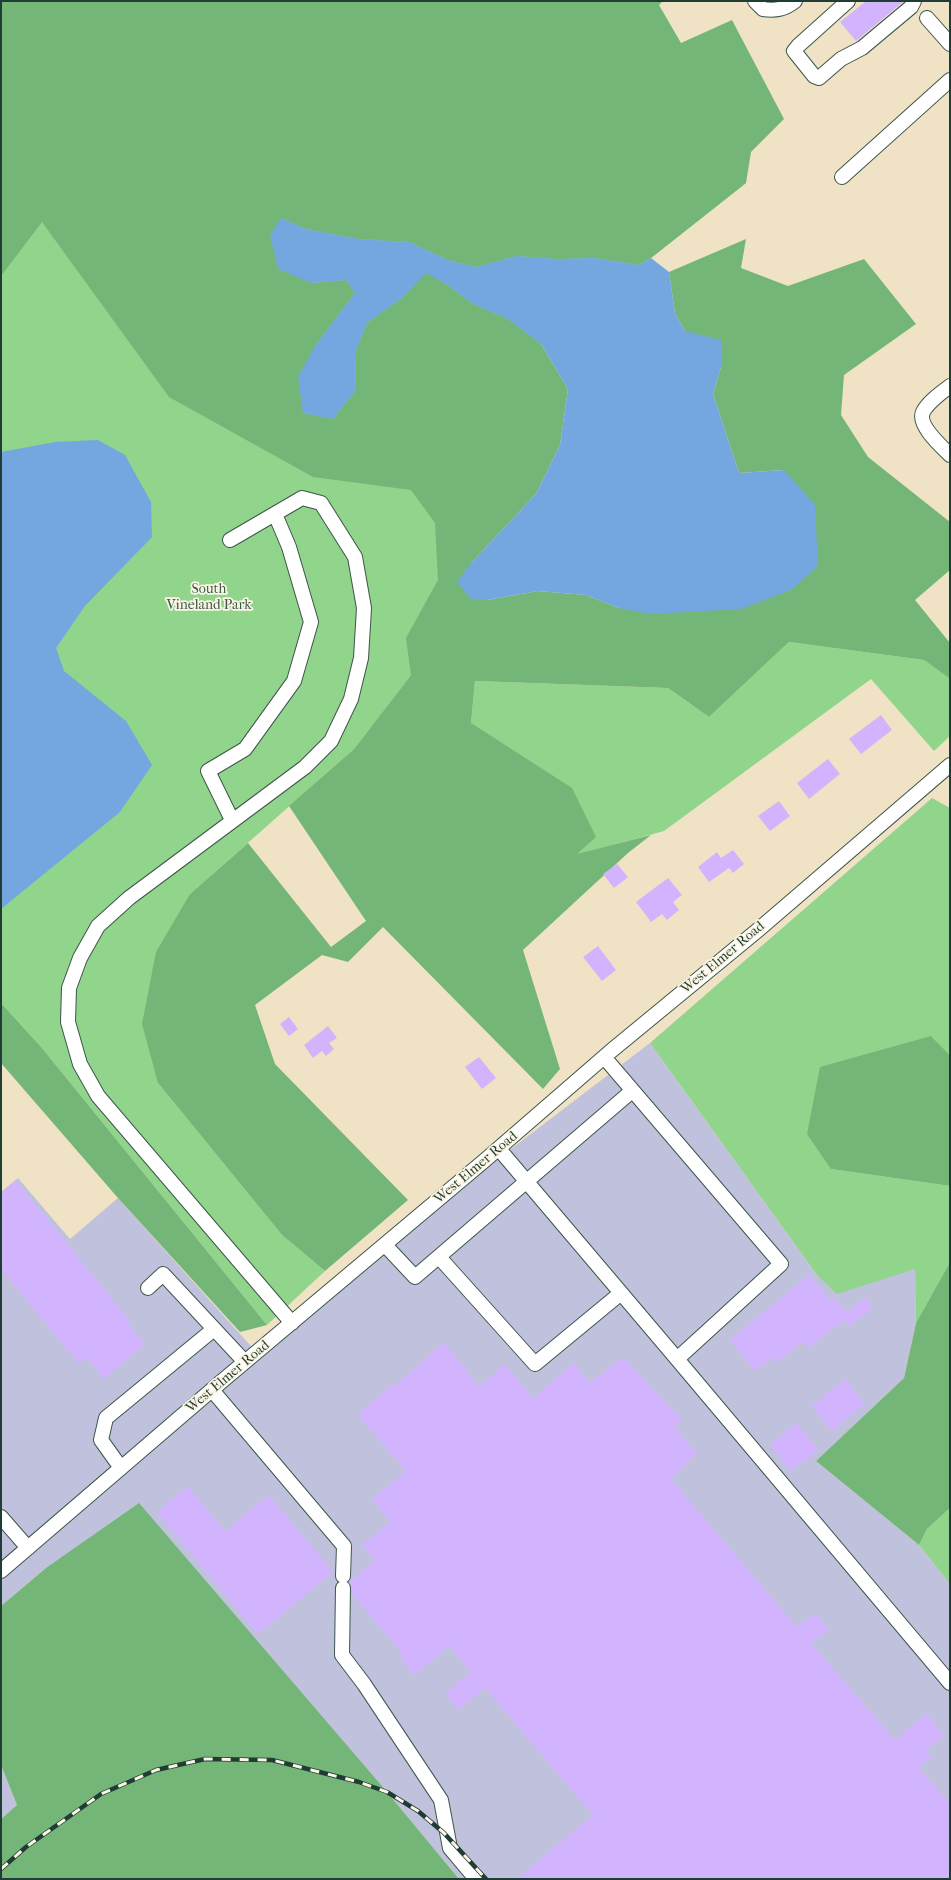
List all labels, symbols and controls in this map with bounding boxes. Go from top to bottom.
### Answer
park label: South Vineland Park [166,582,252,614]
street label: West Elmer Road [678,918,768,998]
street label: West Elmer Road [431,1128,521,1208]
street label: West Elmer Road [183,1337,273,1417]

